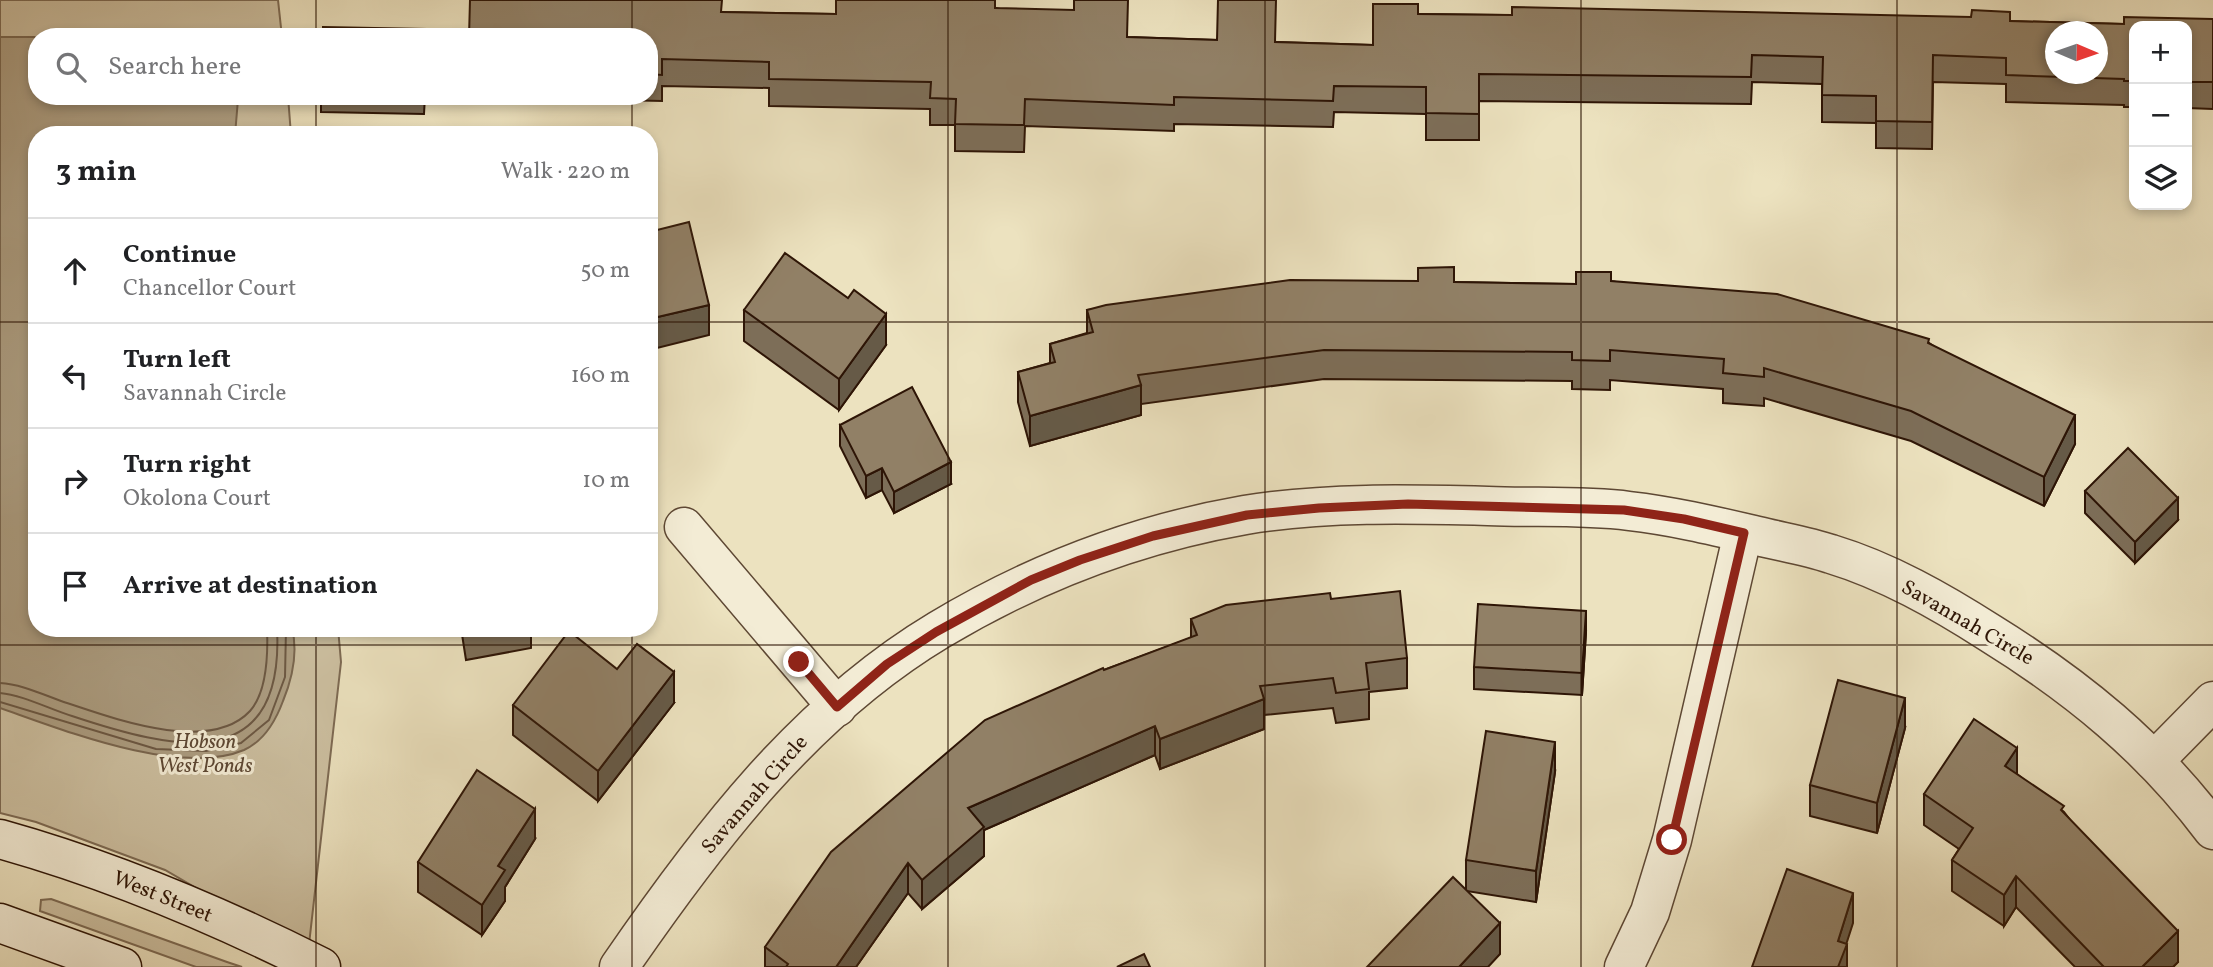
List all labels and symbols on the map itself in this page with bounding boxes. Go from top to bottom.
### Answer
north arrow [2045,21,2108,84]
street label: Savannah Circle [1895,573,2039,673]
route end [783,646,814,677]
park label: Hobson West Ponds [158,728,253,781]
street label: Savannah Circle [695,729,815,861]
route start [1656,824,1687,855]
street label: West Street [108,864,217,930]

